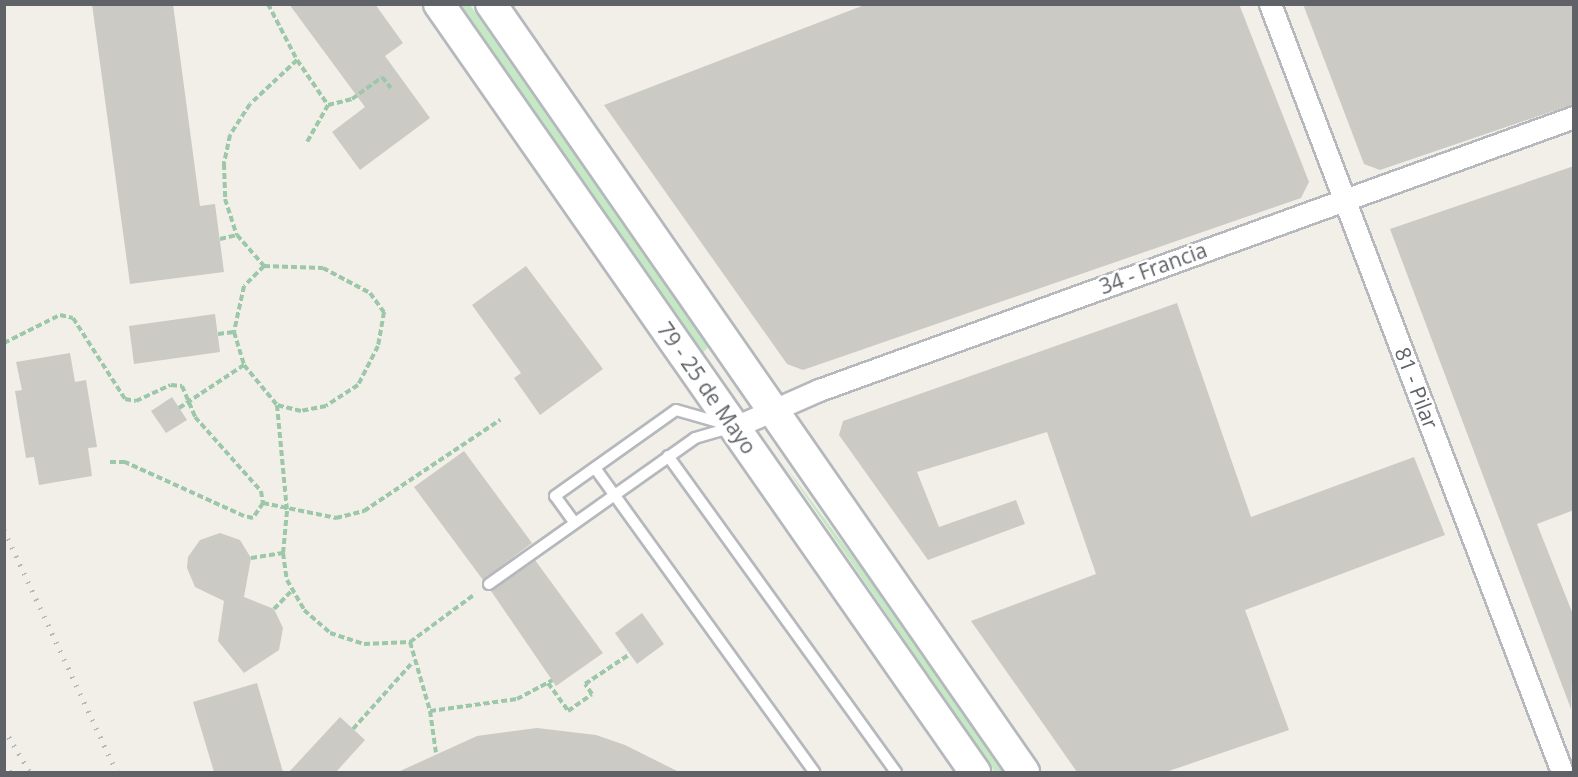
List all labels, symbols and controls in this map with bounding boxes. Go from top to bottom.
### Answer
street label: 34 - Francia [1096,237,1210,299]
street label: 79 - 25 de Mayo [652,317,762,459]
street label: 81 - Pilar [1390,344,1444,432]

